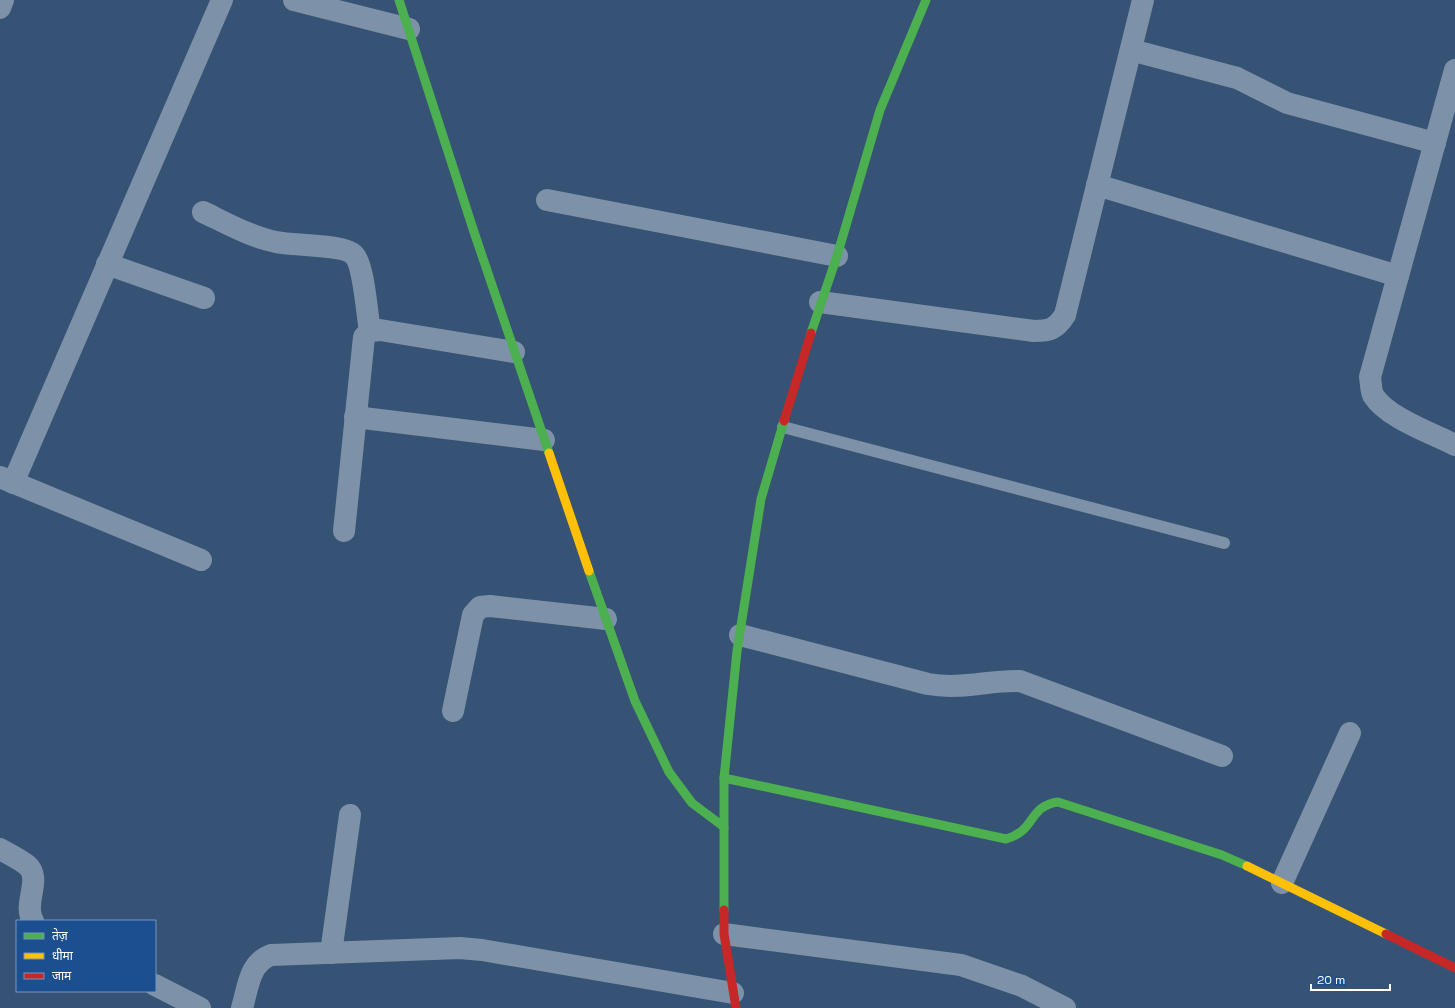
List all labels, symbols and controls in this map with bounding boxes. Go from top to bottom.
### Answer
legend [16,920,156,992]
text: तेज़ [52,928,69,944]
text: धीमा [52,948,74,964]
scale bar [1311,966,1390,992]
text: जाम [52,968,72,984]
text: 20 m [1317,972,1345,988]

